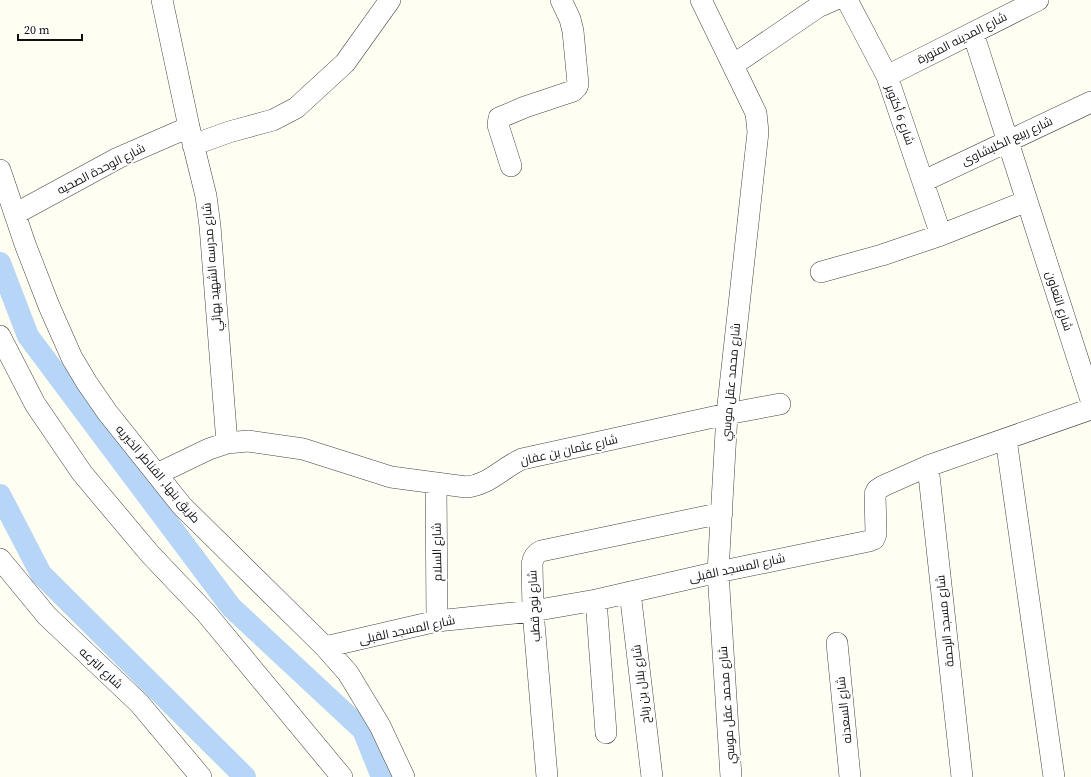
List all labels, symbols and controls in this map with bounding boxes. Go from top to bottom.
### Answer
street label: شارع المدينه المنورة [914,8,1010,68]
scale bar [18,16,82,42]
text: 20 m [24,22,50,38]
street label: شارع 6 أكتوبر [881,82,918,147]
street label: شارع ربيع الكلبشاوى [959,113,1055,169]
street label: شارع الوحدة الصحيه [54,140,148,198]
street label: شارع مدرسه الشهيد بهائي [198,202,228,332]
street label: شارع التعاون [1042,269,1076,333]
street label: شارع محمد عقل موسي [718,322,746,442]
street label: طريق بنها, القناطر الخيريه [112,422,204,526]
street label: شارع عثمان بن عفان [519,431,619,469]
street label: شارع السلام [428,523,446,581]
street label: شارع المسجد القبلى [688,550,787,586]
street label: شارع نوح قطب [524,570,544,642]
street label: شارع مسجد الرحمة [932,574,958,668]
street label: شارع المسجد القبلى [358,612,457,648]
street label: شارع الترعه [76,644,126,692]
street label: شارع بلال بن رباح [628,644,654,724]
street label: شارع محمد عقل موسي [715,645,741,765]
street label: شارع السعدنه [833,676,855,744]

